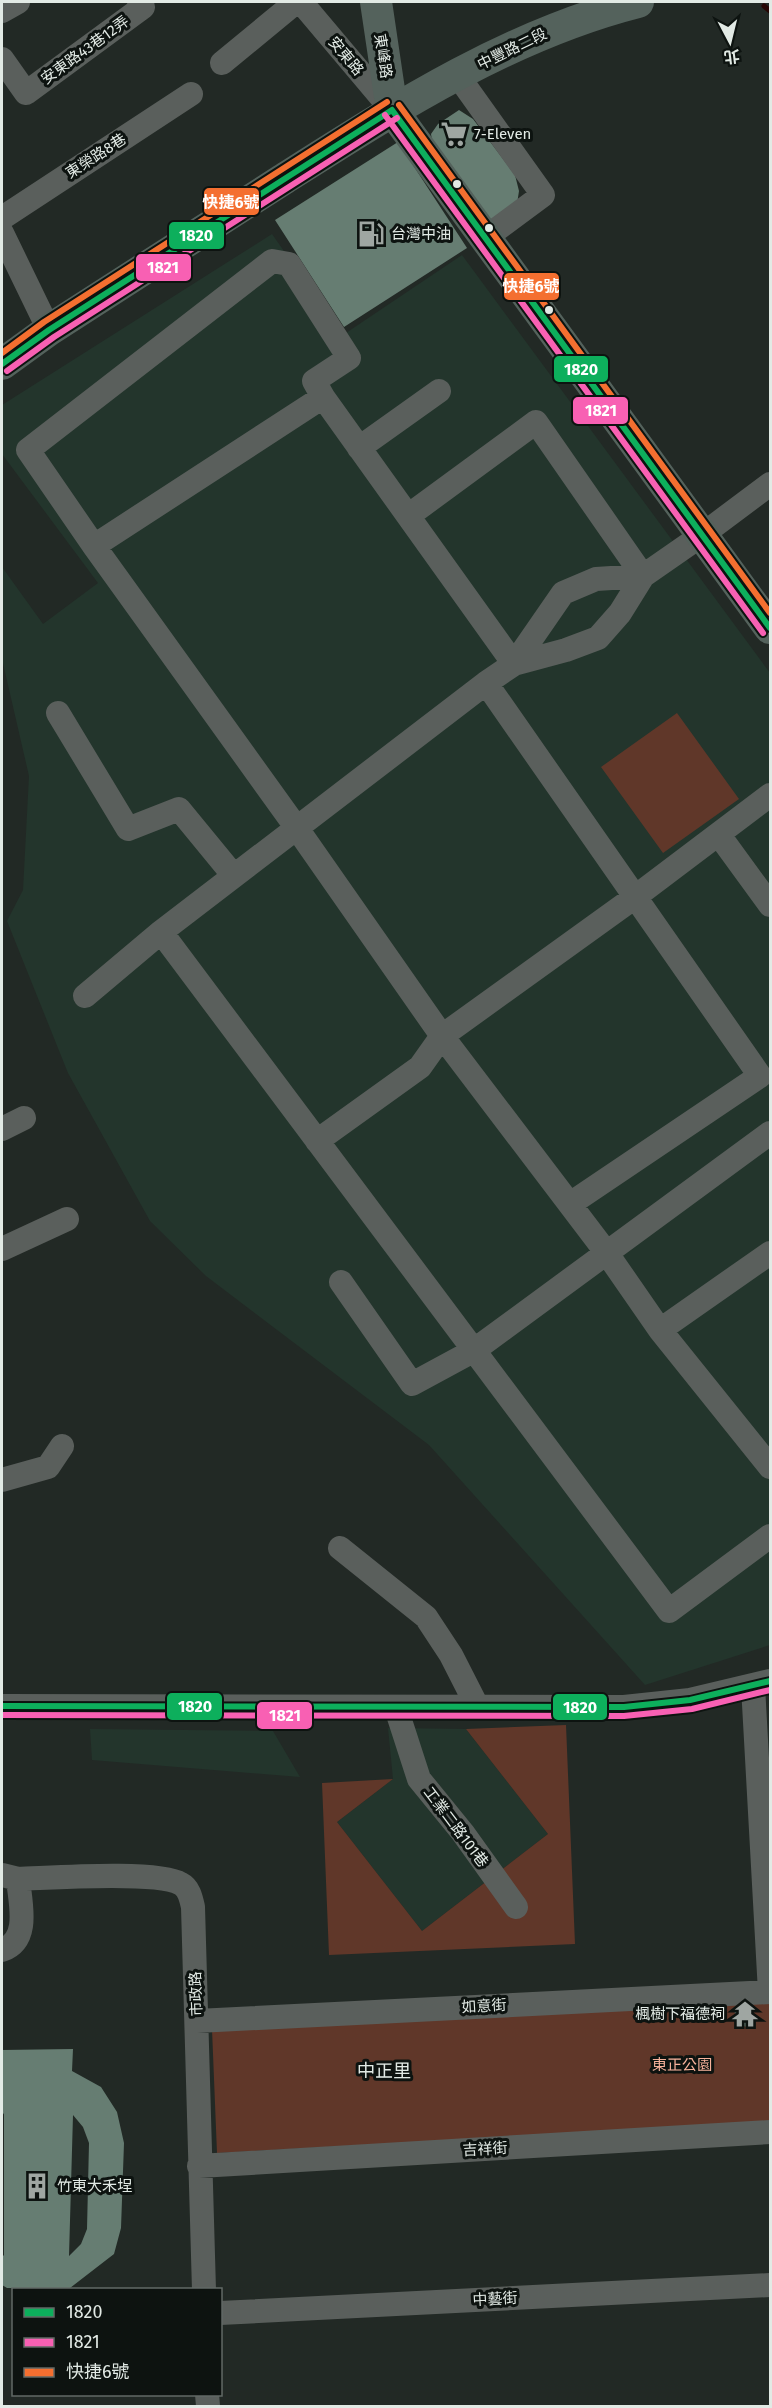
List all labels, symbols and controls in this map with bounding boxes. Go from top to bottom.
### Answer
street label: 安東路43巷12弄 [38,12,132,88]
north arrow [700,12,760,72]
street label: 中豐路二段 [474,24,550,74]
street label: 東峰路 [371,32,395,80]
street label: 安東路 [325,33,367,79]
text: 北 [723,46,741,67]
supermarket icon: 7-Eleven [439,119,469,149]
place label: 7-Eleven [474,125,531,143]
street label: 東榮路8巷 [62,130,130,182]
unlabelled marker [451,178,463,190]
line badge: 快捷6號 [203,187,260,216]
text: 快捷6號 [202,193,260,212]
fuel station icon: 台灣中油 [356,219,386,249]
line badge: 1820 [168,221,225,250]
unlabelled marker [483,222,495,234]
place label: 台灣中油 [391,225,451,243]
text: 1820 [179,226,213,245]
line badge: 1821 [135,253,192,282]
text: 1821 [147,258,179,277]
line badge: 快捷6號 [503,272,560,301]
text: 快捷6號 [502,277,560,296]
unlabelled marker [543,304,555,316]
line badge: 1820 [553,355,609,383]
text: 1820 [564,360,598,379]
line badge: 1821 [572,396,629,425]
text: 1821 [585,401,617,420]
line badge: 1820 [166,1692,223,1721]
line badge: 1820 [552,1693,608,1721]
text: 1820 [178,1697,212,1716]
text: 1820 [563,1698,597,1717]
line badge: 1821 [256,1701,313,1730]
text: 1821 [269,1706,301,1725]
street label: 工業二路101巷 [420,1783,492,1871]
street label: 市政路 [186,1971,206,2017]
street label: 如意街 [461,1996,507,2016]
temple icon: 楓樹下福德祠 [730,1999,760,2029]
place label: 楓樹下福德祠 [635,2005,725,2023]
park label: 東正公園 [652,2056,712,2074]
district label: 中正里 [357,2060,411,2082]
street label: 吉祥街 [462,2139,508,2159]
building icon: 竹東大禾埕 [22,2171,52,2201]
place label: 竹東大禾埕 [57,2177,132,2195]
legend [12,2288,222,2396]
street label: 中藝街 [472,2289,518,2309]
text: 1820 [66,2301,103,2323]
text: 1821 [66,2331,100,2353]
text: 快捷6號 [66,2361,130,2383]

